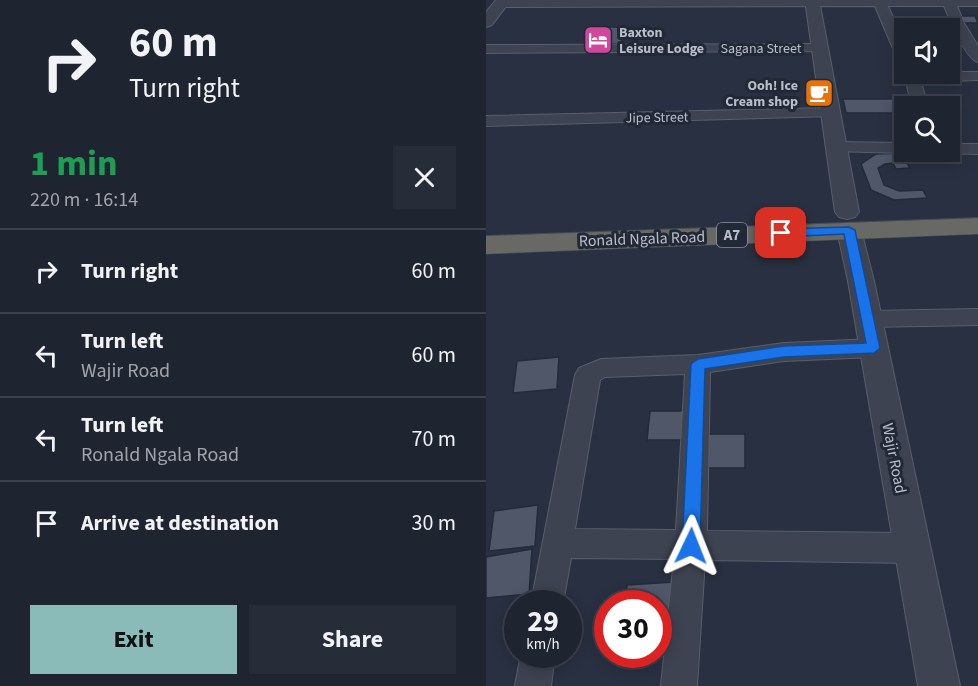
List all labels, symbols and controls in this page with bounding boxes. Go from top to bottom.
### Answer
text: 60 m [129,13,218,73]
map controls [894,18,960,162]
button: sound [894,18,960,84]
place label: Baxton Leisure Lodge [619,23,704,59]
icon: right [30,24,108,102]
hotel icon: Baxton Leisure Lodge [582,24,614,56]
street label: Sagana Street [720,39,802,59]
text: Turn right [129,69,240,108]
place label: Ooh! Ice Cream shop [725,76,798,112]
cafe icon: Ooh! Ice Cream shop [803,77,835,109]
button: search [894,96,960,162]
street label: Jipe Street [625,107,689,129]
text: 1 min [30,138,118,189]
button: close [393,146,456,209]
text: 220 m · 16:14 [30,186,138,214]
pin [755,207,806,258]
icon: arrive [764,216,797,249]
road number: A7 [717,223,747,247]
street label: Ronald Ngala Road [578,226,706,252]
icon: right [30,255,63,288]
text: Turn right [81,255,178,287]
text: 60 m [411,255,456,287]
text: Turn left [81,325,163,357]
icon: left [30,339,63,372]
text: 60 m [411,339,456,371]
text: Wajir Road [81,357,170,385]
text: Turn left [81,409,163,441]
street label: Wajir Road [876,421,912,495]
icon: left [30,423,63,456]
text: 70 m [411,423,456,455]
text: Ronald Ngala Road [81,441,239,469]
icon: arrive [30,507,63,540]
text: Arrive at destination [81,507,279,539]
text: 30 m [411,507,456,539]
position arrow [659,514,723,578]
speed limit sign: 30 [594,590,672,668]
text: 29 [527,600,559,643]
button: Exit [30,605,237,674]
button: Share [249,605,456,674]
text: km/h [526,634,560,655]

